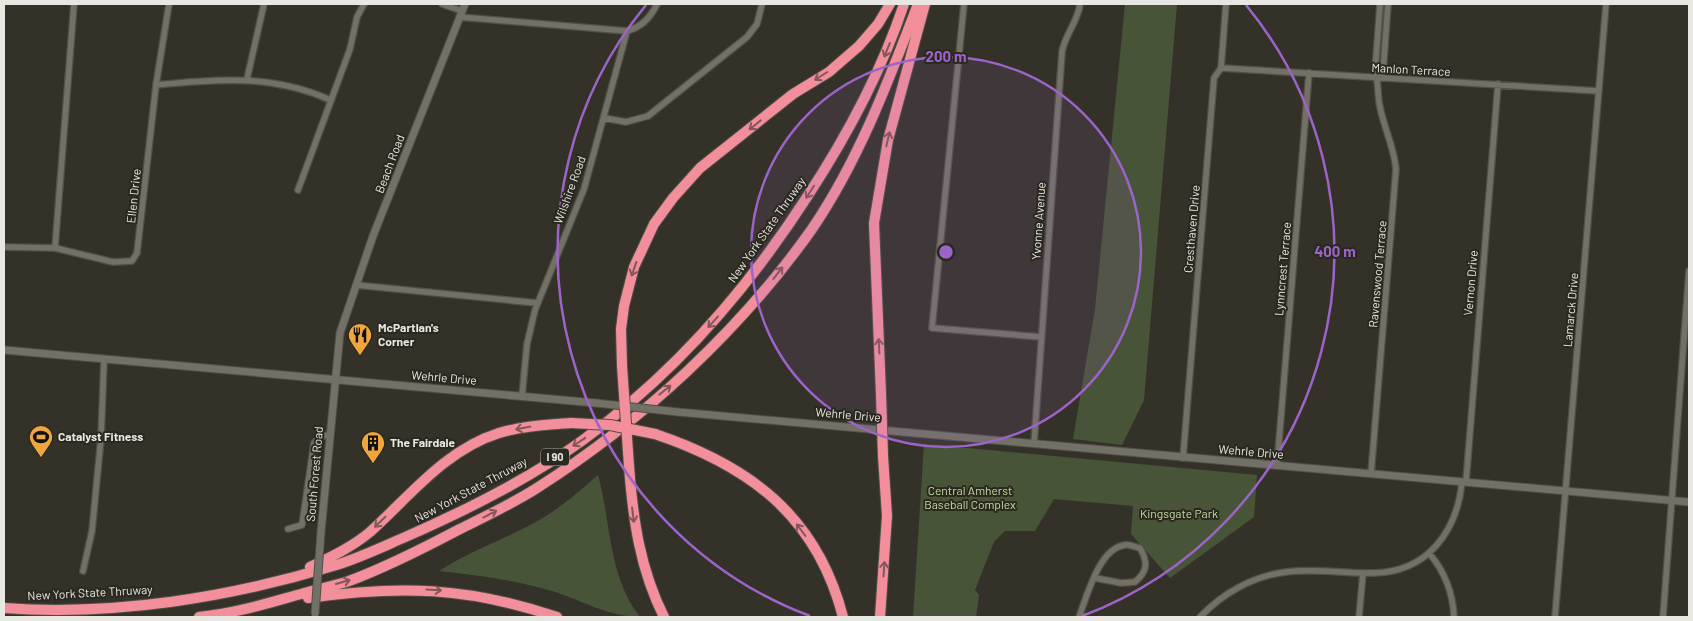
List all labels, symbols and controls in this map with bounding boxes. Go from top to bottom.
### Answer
one-way arrow [882,41,891,57]
text: 200 m [925,47,967,65]
street label: Manlon Terrace [1371,60,1451,78]
one-way arrow [815,72,829,82]
one-way arrow [749,120,762,131]
one-way arrow [884,131,893,147]
street label: Beach Road [371,132,407,195]
street label: Wilshire Road [550,154,588,226]
street label: Ellen Drive [123,168,143,224]
street label: New York State Thruway [724,174,808,285]
street label: Yvonne Avenue [1028,181,1048,260]
street label: Cresthaven Drive [1180,184,1202,273]
one-way arrow [805,185,815,199]
street label: Ravenswood Terrace [1365,220,1389,328]
street label: Lynncrest Terrace [1271,221,1293,316]
text: 400 m [1314,242,1356,260]
centre of rings [937,243,955,261]
street label: Vernon Drive [1460,250,1480,316]
one-way arrow [629,260,638,276]
one-way arrow [772,267,783,280]
street label: Lamarck Drive [1560,272,1580,348]
one-way arrow [707,316,719,329]
place label: McPartlan's Corner [378,320,439,348]
restaurant icon: McPartlan's Corner [347,322,373,356]
one-way arrow [874,338,883,354]
street label: Wehrle Drive [411,367,477,387]
one-way arrow [659,385,672,396]
street label: Wehrle Drive [815,404,881,424]
sports icon: Catalyst Fitness [28,424,54,458]
one-way arrow [515,424,531,433]
street label: South Forest Road [303,426,325,522]
place label: Catalyst Fitness [58,429,143,443]
building icon: The Fairdale [360,430,386,464]
place label: The Fairdale [390,435,456,449]
one-way arrow [572,437,586,447]
street label: Wehrle Drive [1218,441,1284,461]
road number: I 90 [541,448,569,466]
street label: New York State Thruway [412,453,530,525]
park label: Central Amherst Baseball Complex [924,483,1016,511]
one-way arrow [628,506,638,522]
park label: Kingsgate Park [1140,506,1218,520]
one-way arrow [482,508,497,518]
one-way arrow [375,515,387,527]
one-way arrow [796,523,807,536]
one-way arrow [880,561,889,577]
one-way arrow [335,577,351,587]
street label: New York State Thruway [27,582,153,602]
one-way arrow [425,586,441,595]

